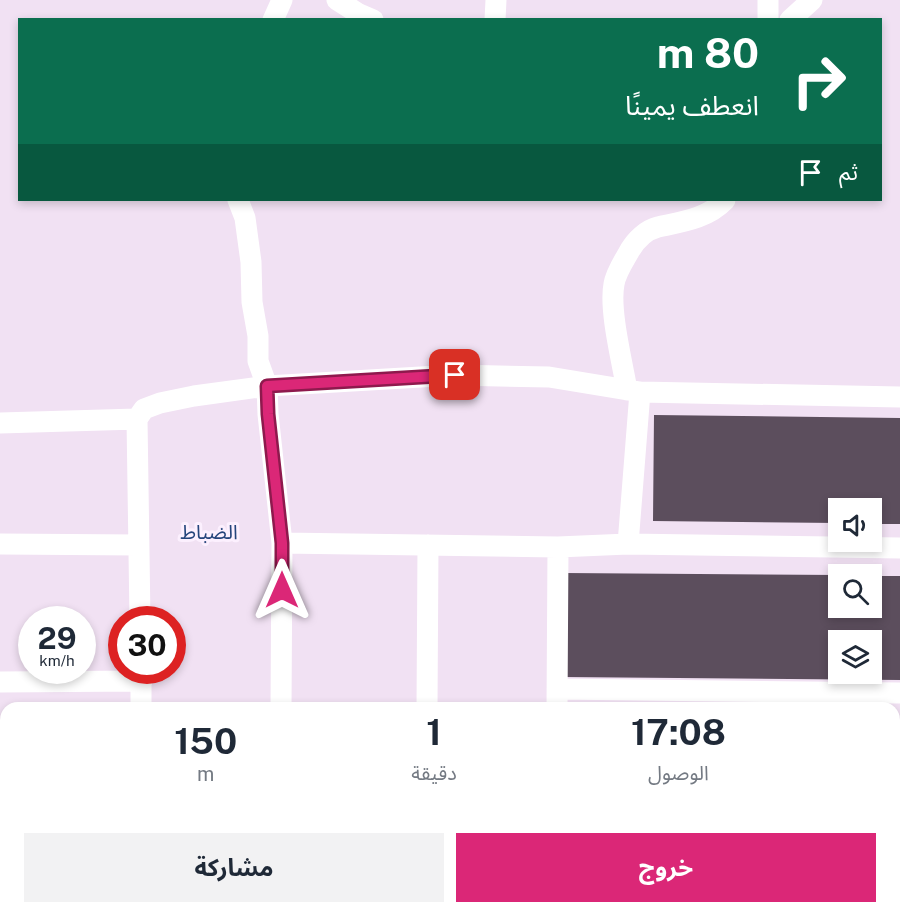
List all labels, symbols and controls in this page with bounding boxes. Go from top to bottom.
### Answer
text: 80 m [657,28,759,77]
icon: right [780,42,858,120]
text: انعطف يمينًا [625,89,759,121]
icon: arrive [794,156,827,189]
text: ثم [839,159,858,185]
pin [429,349,480,400]
icon: arrive [438,358,471,391]
map controls [828,498,882,684]
button: sound [828,498,882,552]
district label: الضباط [180,520,238,544]
position arrow [250,558,314,622]
button: search [828,564,882,618]
speed limit sign: 30 [108,606,186,684]
text: 29 [38,620,76,656]
button: layers [828,630,882,684]
text: km/h [39,652,75,669]
text: 1 [426,711,442,753]
text: 17:08 [631,711,726,753]
text: 150 [174,720,237,762]
text: دقيقة [411,761,457,785]
text: الوصول [648,761,709,785]
text: m [197,762,214,786]
button: مشاركة [24,833,444,902]
button: خروج [456,833,876,902]

